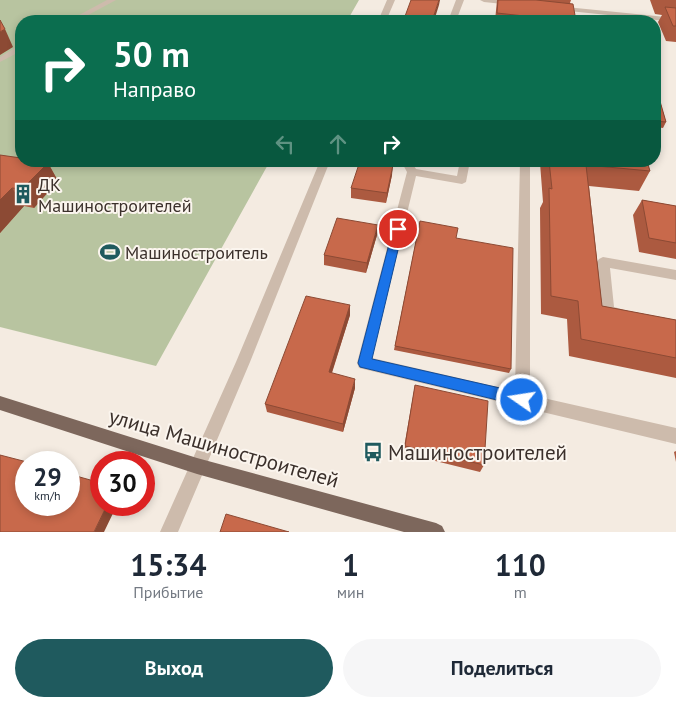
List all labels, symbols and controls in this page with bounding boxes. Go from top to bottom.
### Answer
text: 50 m [113,31,190,77]
icon: right [30,35,95,100]
text: Направо [113,75,196,103]
icon: left [271,130,299,158]
icon: ahead [324,130,352,158]
icon: right [377,130,405,158]
place label: ДК Машиностроителей [38,173,191,217]
building icon: ДК Машиностроителей [12,183,34,205]
pin [377,208,419,250]
icon: arrive [384,215,412,243]
sports icon: Машиностроитель [99,241,121,263]
place label: Машиностроитель [125,241,268,264]
position arrow [495,373,547,425]
street label: улица Машиностроителей [106,402,342,494]
place label: Машиностроителей [388,439,567,466]
bus stop icon: Машиностроителей [362,441,384,463]
speed limit sign: 30 [90,451,155,516]
text: 29 [33,461,62,493]
text: km/h [34,488,61,503]
text: 15:34 [130,545,206,584]
text: 1 [342,545,359,584]
text: 110 [495,545,546,584]
text: Прибытие [133,582,204,602]
text: мин [337,582,364,602]
text: m [514,582,527,602]
button: Выход [15,639,333,697]
button: Поделиться [343,639,661,697]

